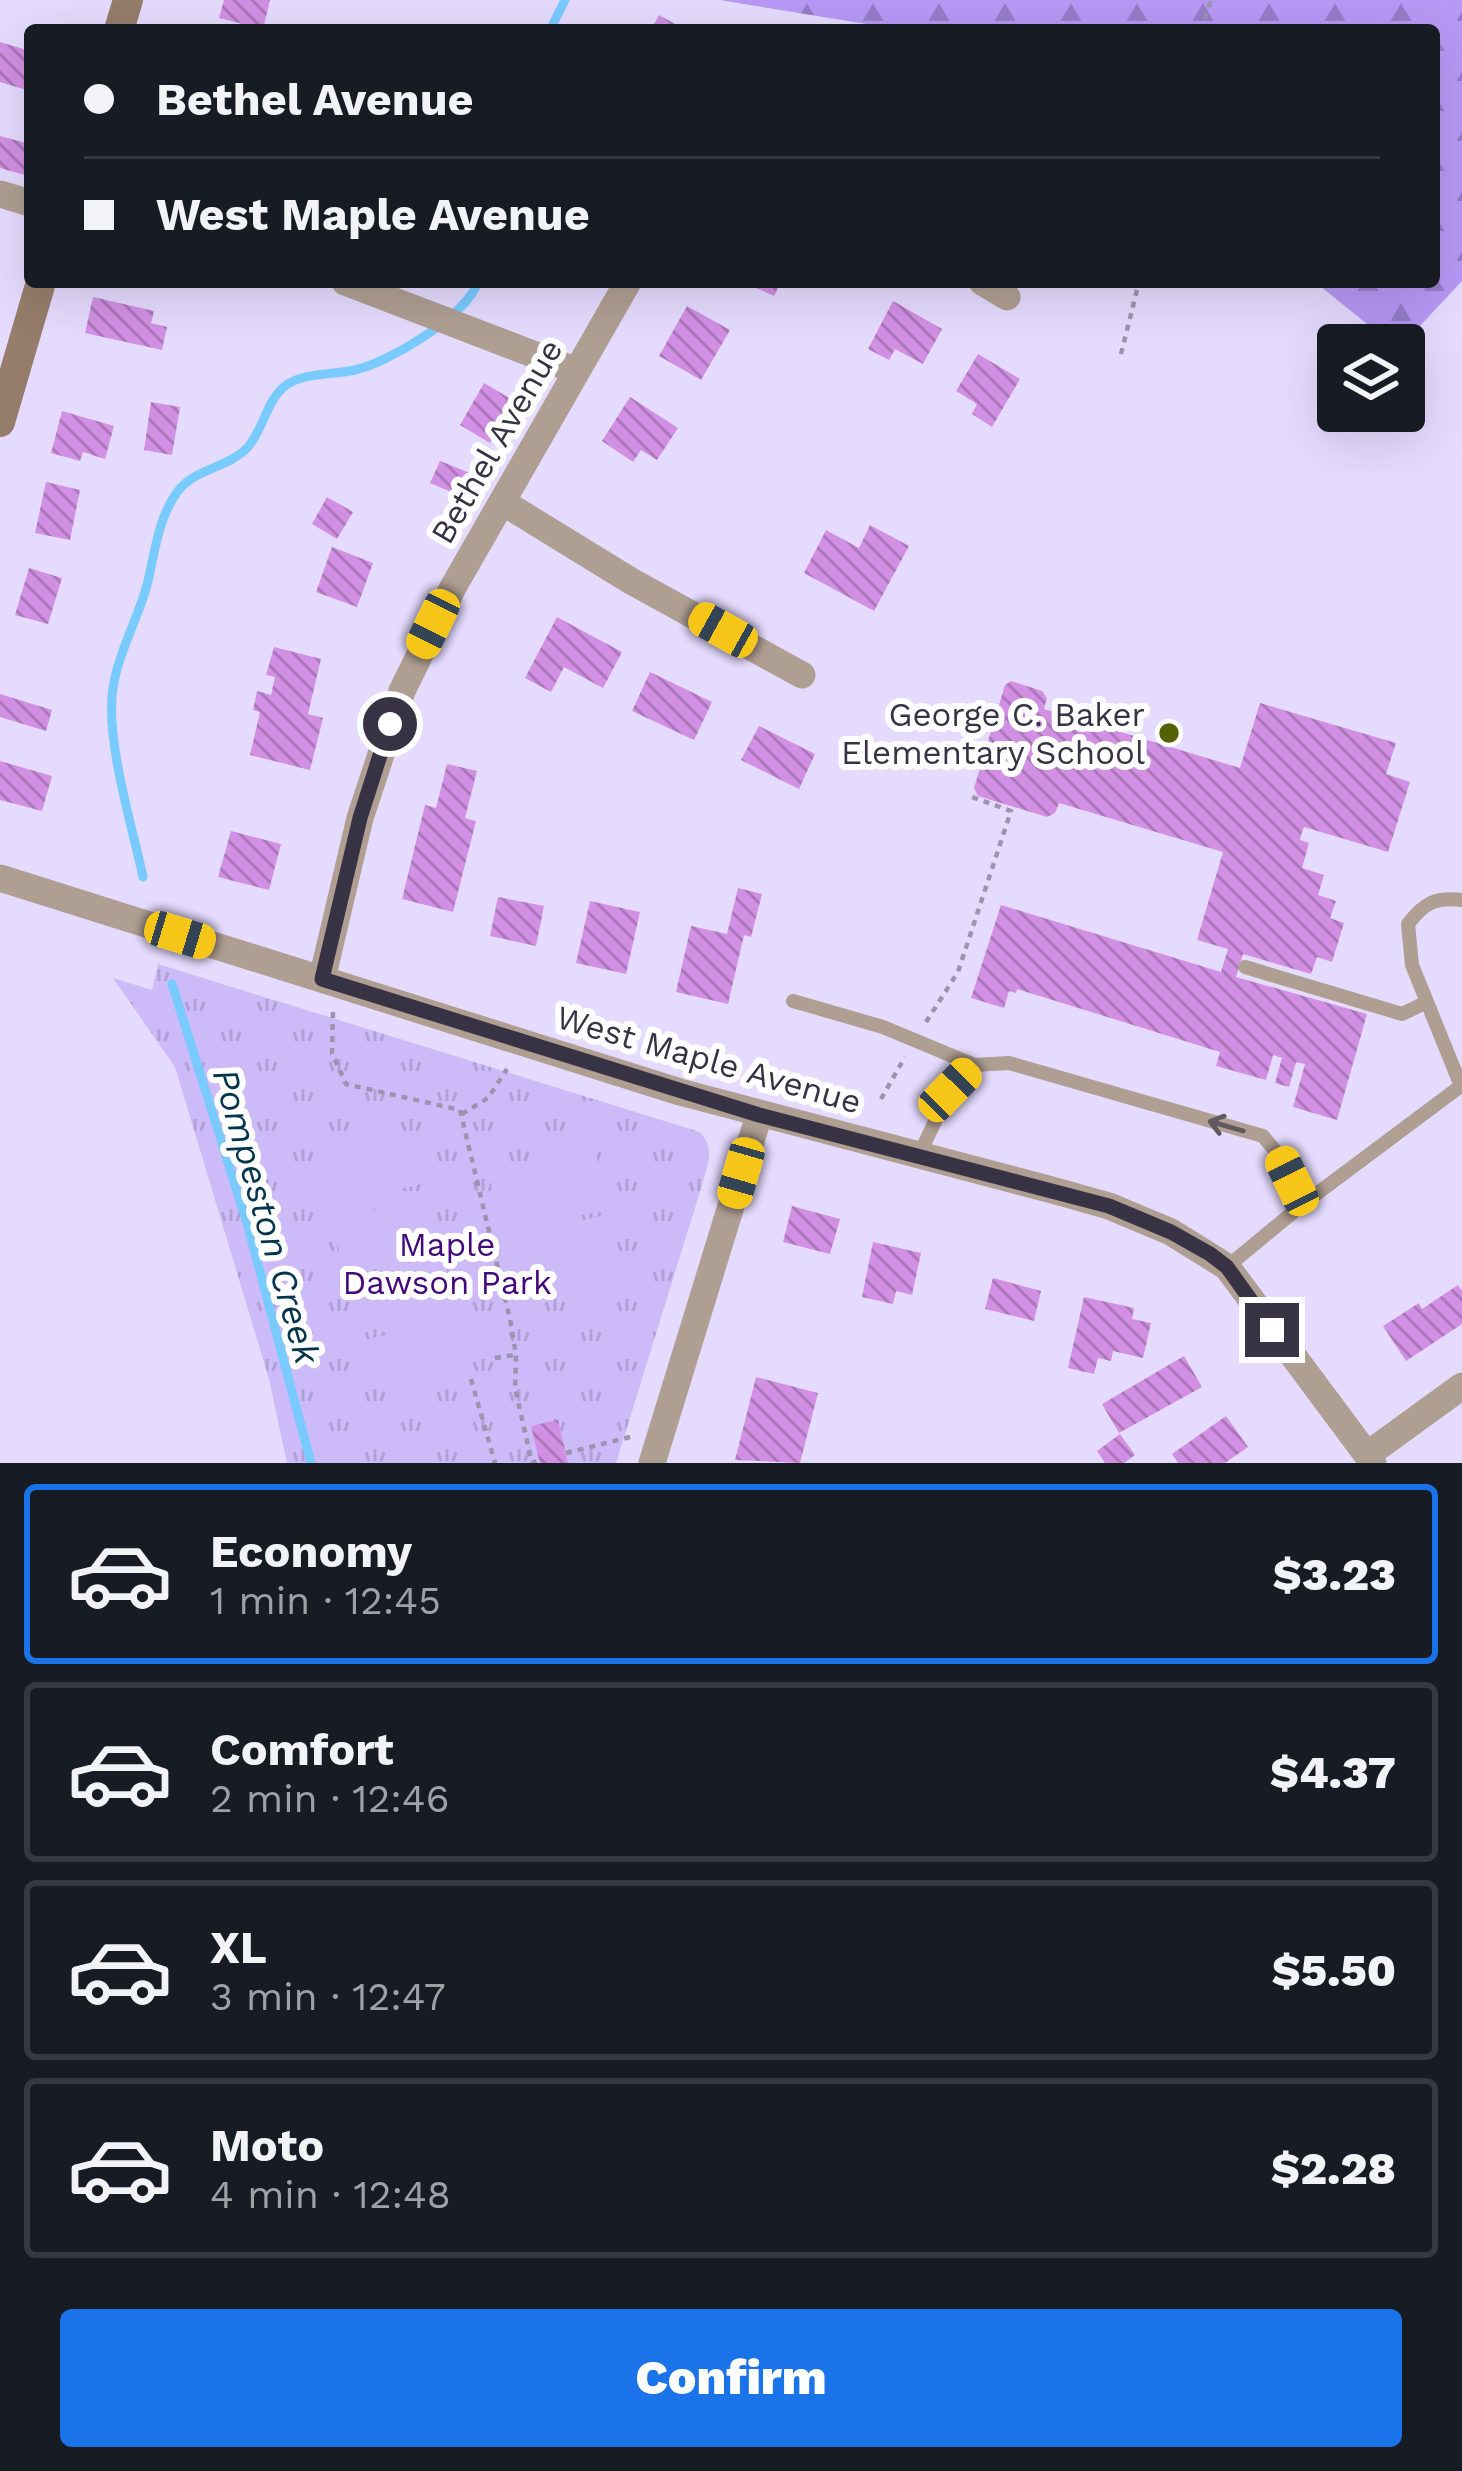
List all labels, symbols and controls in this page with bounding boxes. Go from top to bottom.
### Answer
text: Bethel Avenue [156,73,474,126]
text: West Maple Avenue [156,188,590,241]
map controls [1317,324,1425,432]
button: layers [1317,324,1425,432]
street label: Bethel Avenue [422,332,571,550]
car [401,584,465,664]
car [683,597,763,663]
place label: George C. Baker Elementary School [841,695,1145,772]
route start [363,697,417,751]
marker: George C. Baker Elementary School [1156,720,1182,746]
car [140,907,220,963]
street label: West Maple Avenue [552,997,866,1122]
car [912,1052,988,1128]
water label: Pompeston Creek [204,1064,329,1370]
one-way arrow [1208,1114,1246,1136]
car [714,1133,768,1213]
car [1260,1141,1324,1221]
park label: Maple Dawson Park [342,1225,552,1302]
route end [1245,1303,1299,1357]
icon: car [66,1520,174,1628]
text: Economy [210,1525,412,1578]
text: $3.23 [1273,1548,1396,1601]
text: 1 min · 12:45 [210,1578,441,1623]
icon: car [66,1718,174,1826]
text: Comfort [210,1723,394,1776]
text: $4.37 [1270,1746,1396,1799]
text: 2 min · 12:46 [210,1776,449,1821]
icon: car [66,1916,174,2024]
text: XL [210,1921,267,1974]
text: $5.50 [1272,1944,1396,1997]
text: 3 min · 12:47 [210,1974,446,2019]
icon: car [66,2114,174,2222]
text: Moto [210,2119,324,2172]
text: $2.28 [1271,2142,1396,2195]
text: 4 min · 12:48 [210,2172,451,2217]
button: Confirm [60,2309,1402,2447]

